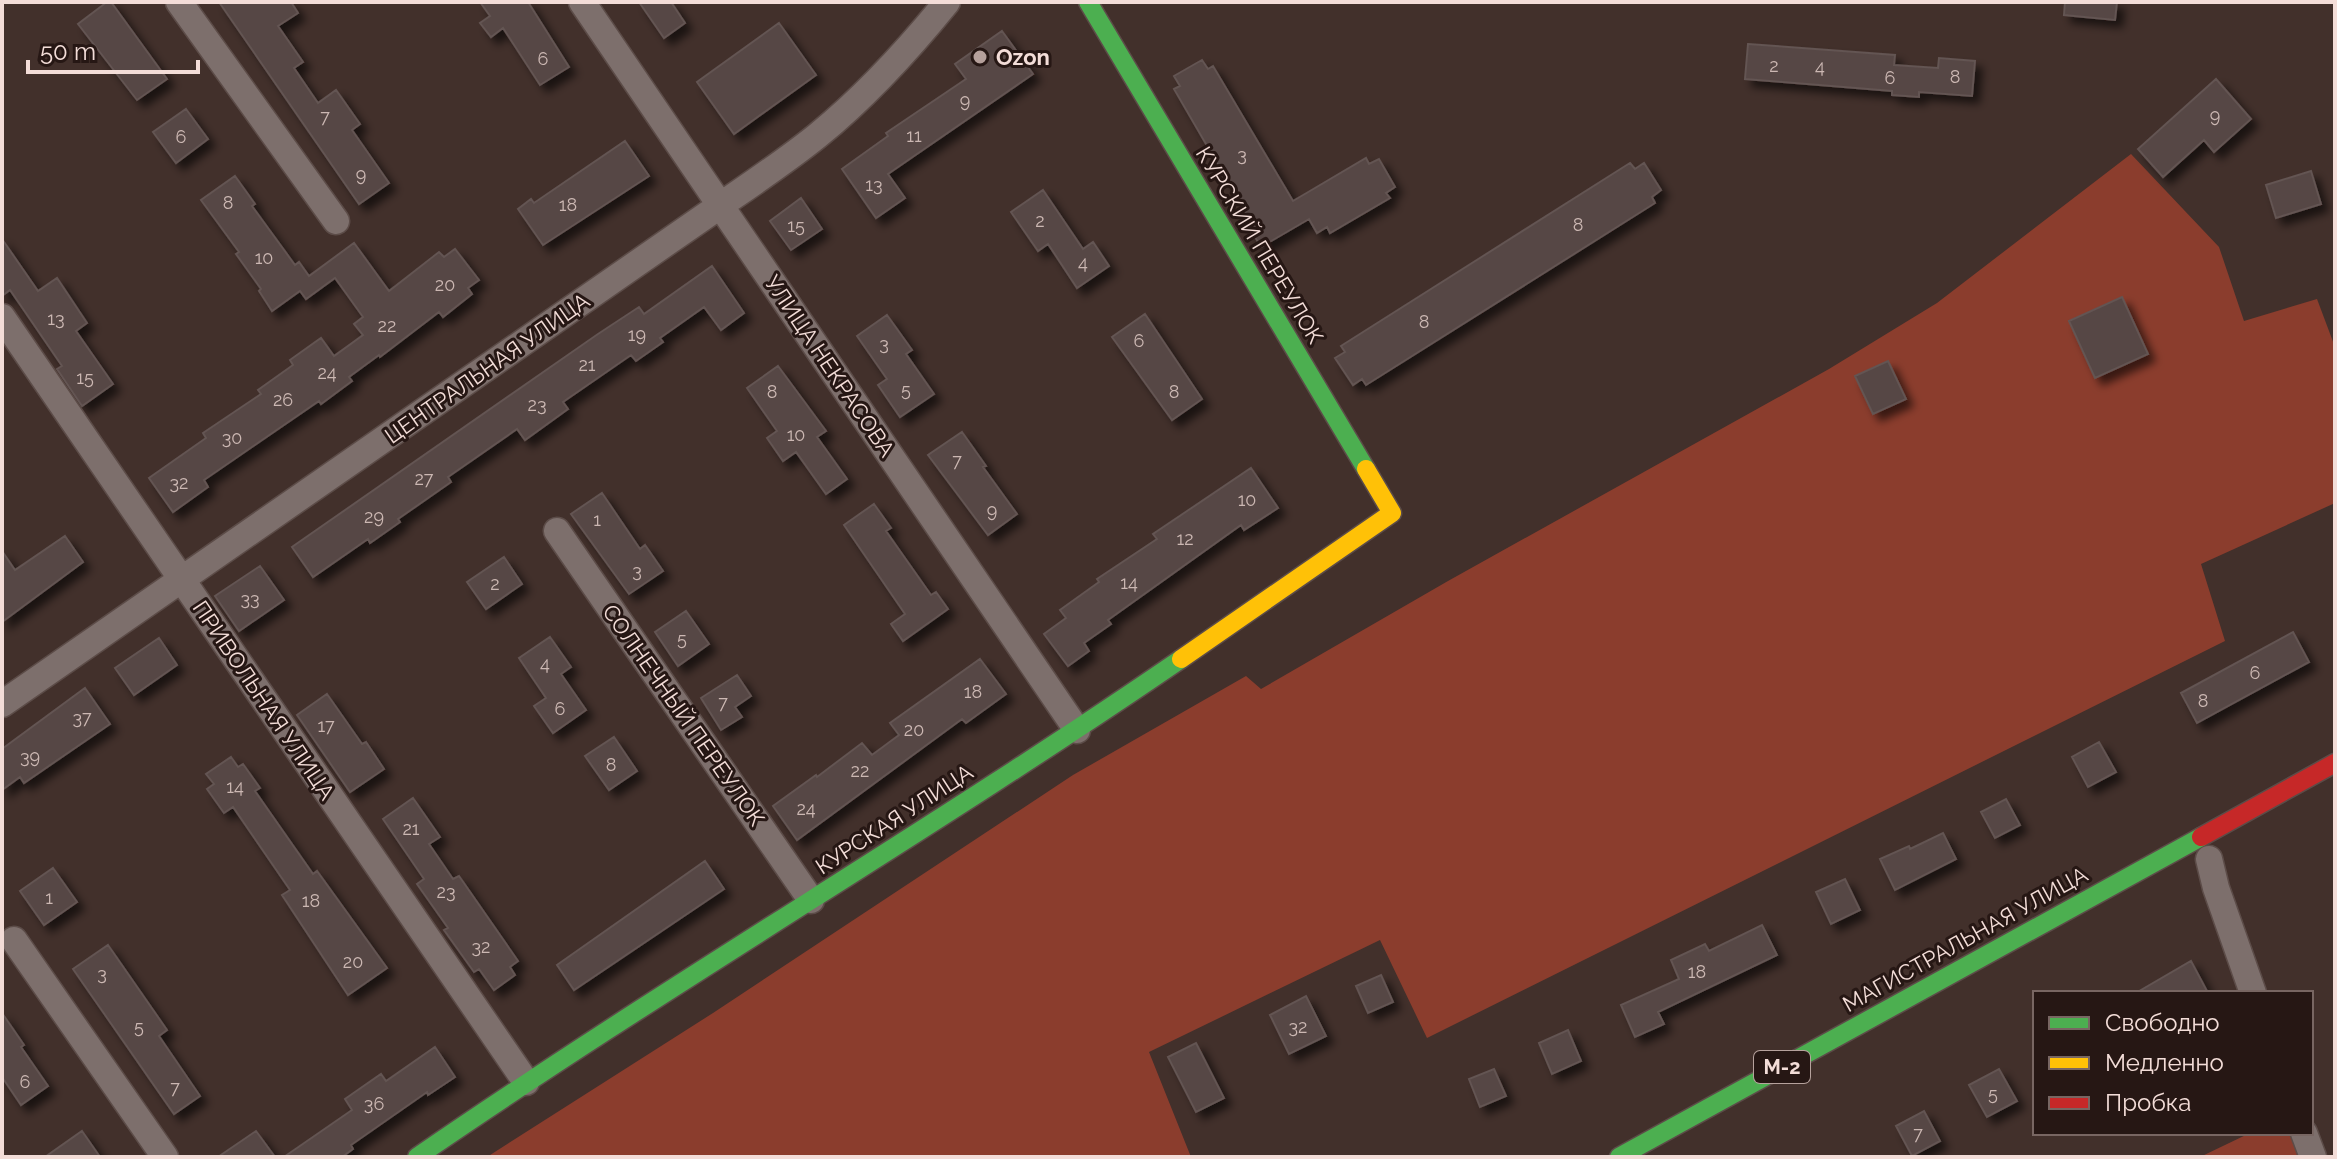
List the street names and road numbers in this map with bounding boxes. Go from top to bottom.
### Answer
street label: КУРСКИЙ ПЕРЕУЛОК [1191,142,1329,348]
street label: УЛИЦА НЕКРАСОВА [760,270,900,462]
street label: ЦЕНТРАЛЬНАЯ УЛИЦА [380,287,595,449]
street label: ПРИВОЛЬНАЯ УЛИЦА [188,595,340,805]
street label: СОЛНЕЧНЫЙ ПЕРЕУЛОК [597,599,771,831]
street label: КУРСКАЯ УЛИЦА [811,758,977,879]
street label: МАГИСТРАЛЬНАЯ УЛИЦА [1838,861,2092,1017]
road number: М-2 [1754,1051,1810,1083]

